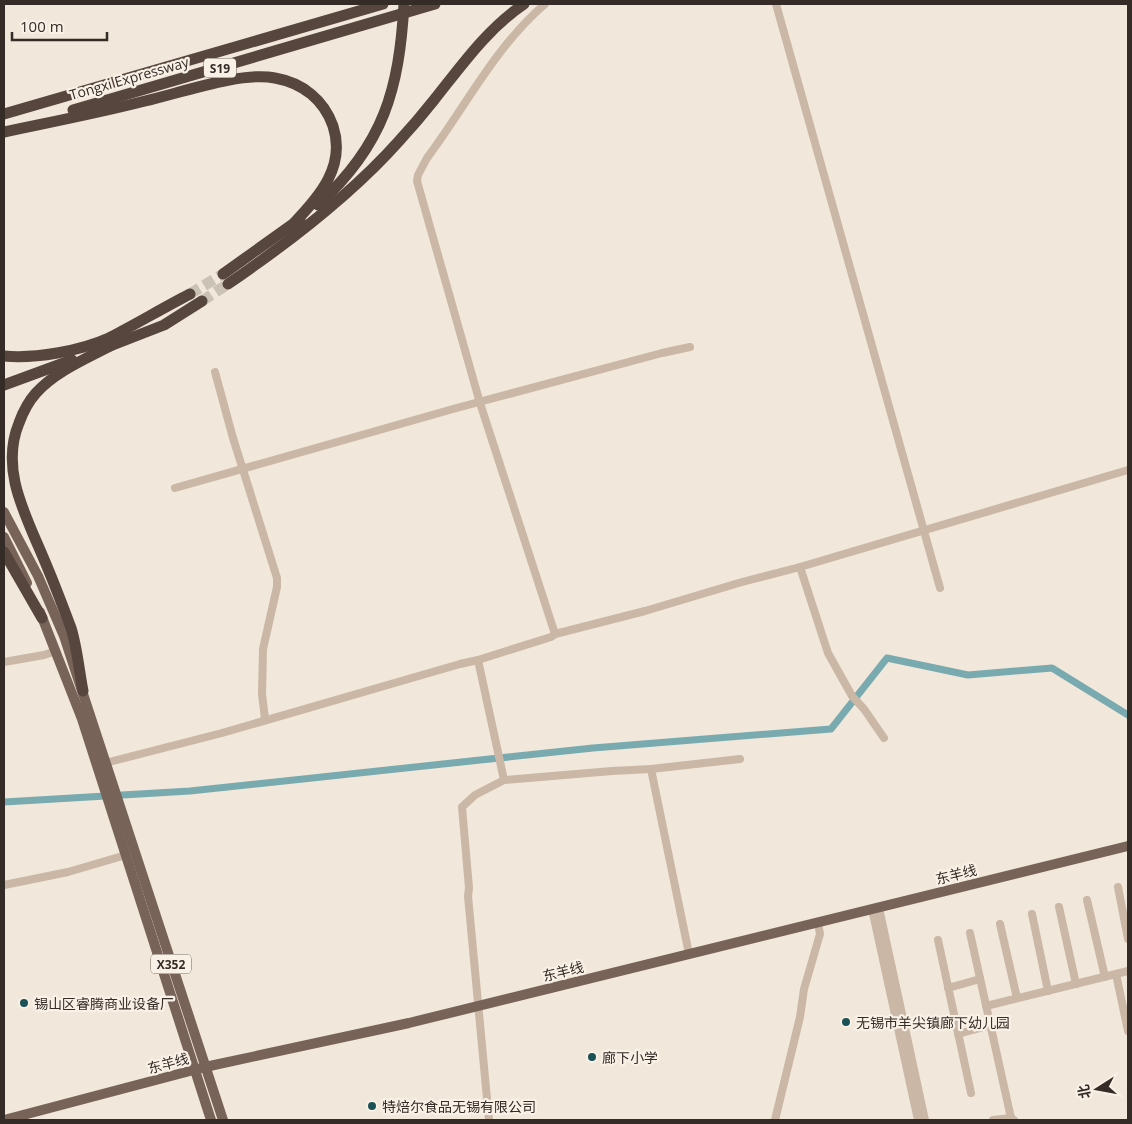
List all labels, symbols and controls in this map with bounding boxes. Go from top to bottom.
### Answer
scale bar [12,10,108,42]
text: 100 m [20,16,64,36]
street label: Tongxi Expressway [67,52,192,104]
road number: S19 [204,58,236,78]
street label: 东羊线 [933,860,979,888]
road number: X352 [151,954,191,974]
street label: 东羊线 [540,957,586,985]
place label: 锡山区睿腾商业设备厂 [34,994,174,1013]
marker: 锡山区睿腾商业设备厂 [18,997,30,1009]
place label: 无锡市羊尖镇廊下幼儿园 [856,1013,1010,1032]
marker: 无锡市羊尖镇廊下幼儿园 [840,1016,852,1028]
street label: 东羊线 [145,1048,191,1078]
place label: 廊下小学 [602,1048,658,1067]
marker: 廊下小学 [586,1051,598,1063]
north arrow [1072,1064,1122,1114]
text: 北 [1073,1083,1094,1100]
place label: 特焙尔食品无锡有限公司 [382,1097,536,1116]
marker: 特焙尔食品无锡有限公司 [366,1100,378,1112]

